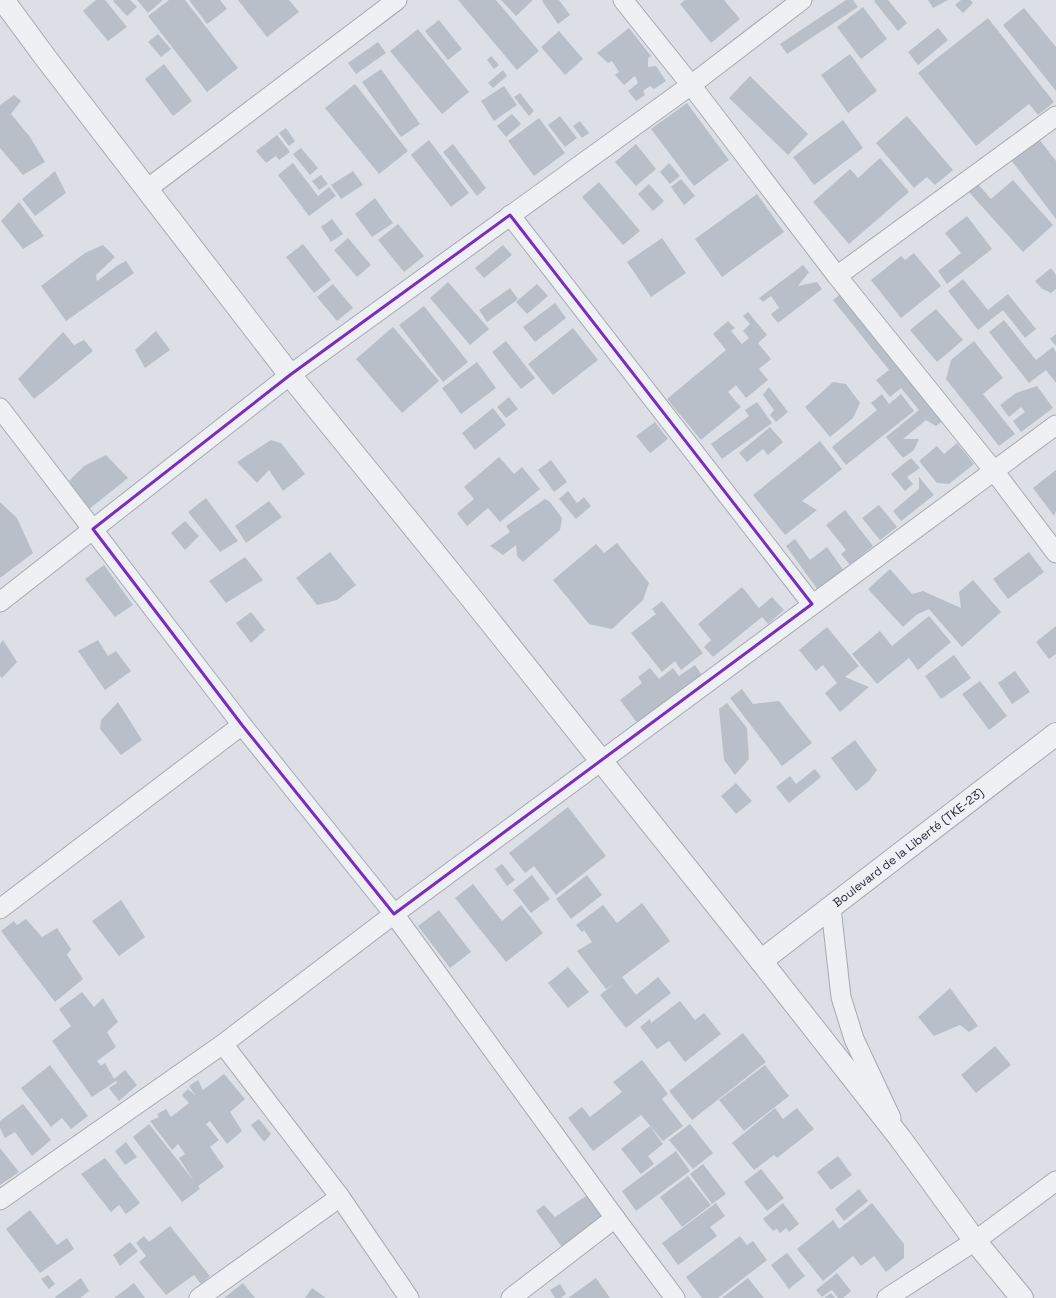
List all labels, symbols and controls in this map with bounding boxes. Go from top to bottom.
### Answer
street label: Boulevard de la Liberté (TKE-23) [830,784,987,911]

